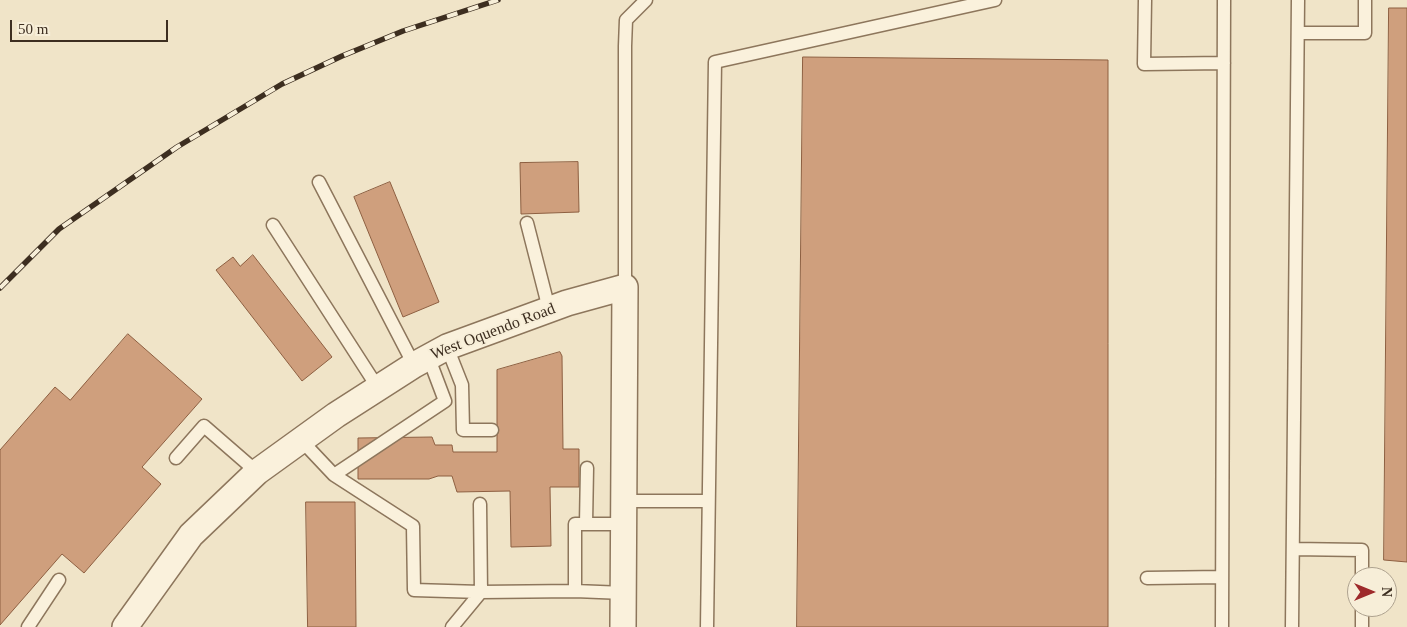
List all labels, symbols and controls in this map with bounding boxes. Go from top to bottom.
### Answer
scale bar [12,10,170,42]
text: 50 m [18,21,48,37]
street label: West Oquendo Road [428,299,558,365]
north arrow [1347,567,1397,617]
text: N [1379,587,1394,597]

